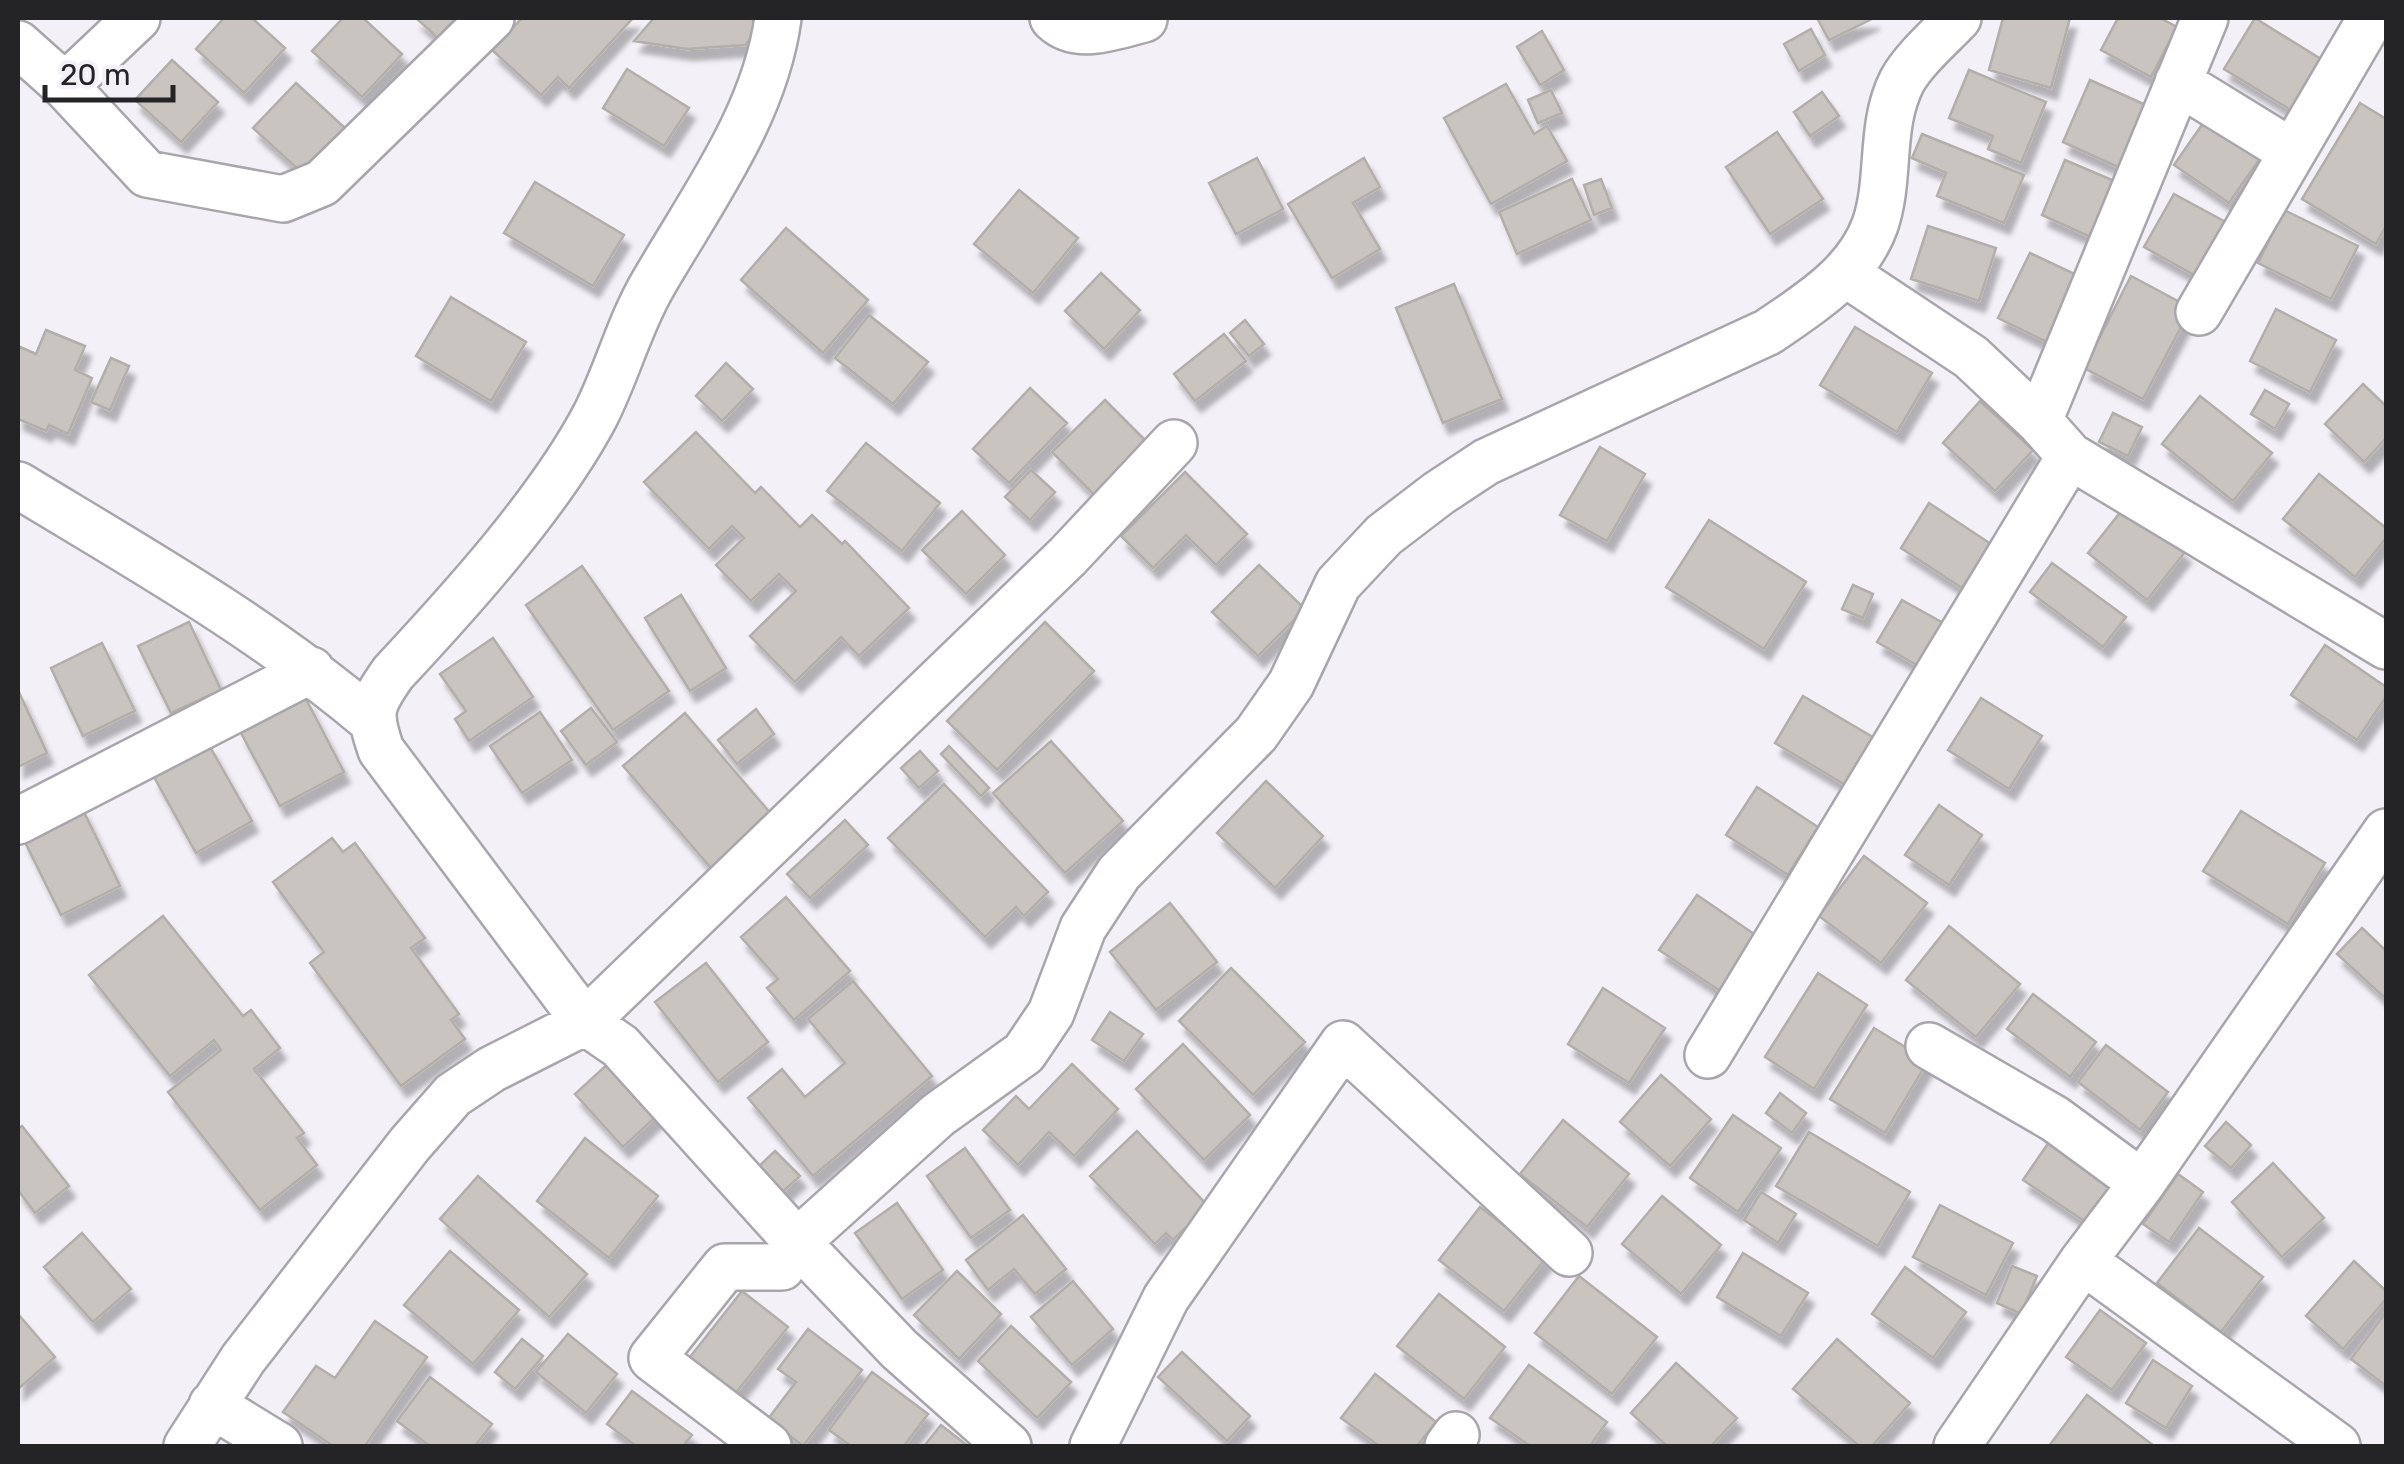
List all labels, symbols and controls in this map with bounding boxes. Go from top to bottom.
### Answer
scale bar [45,40,172,102]
text: 20 m [60,57,131,93]

